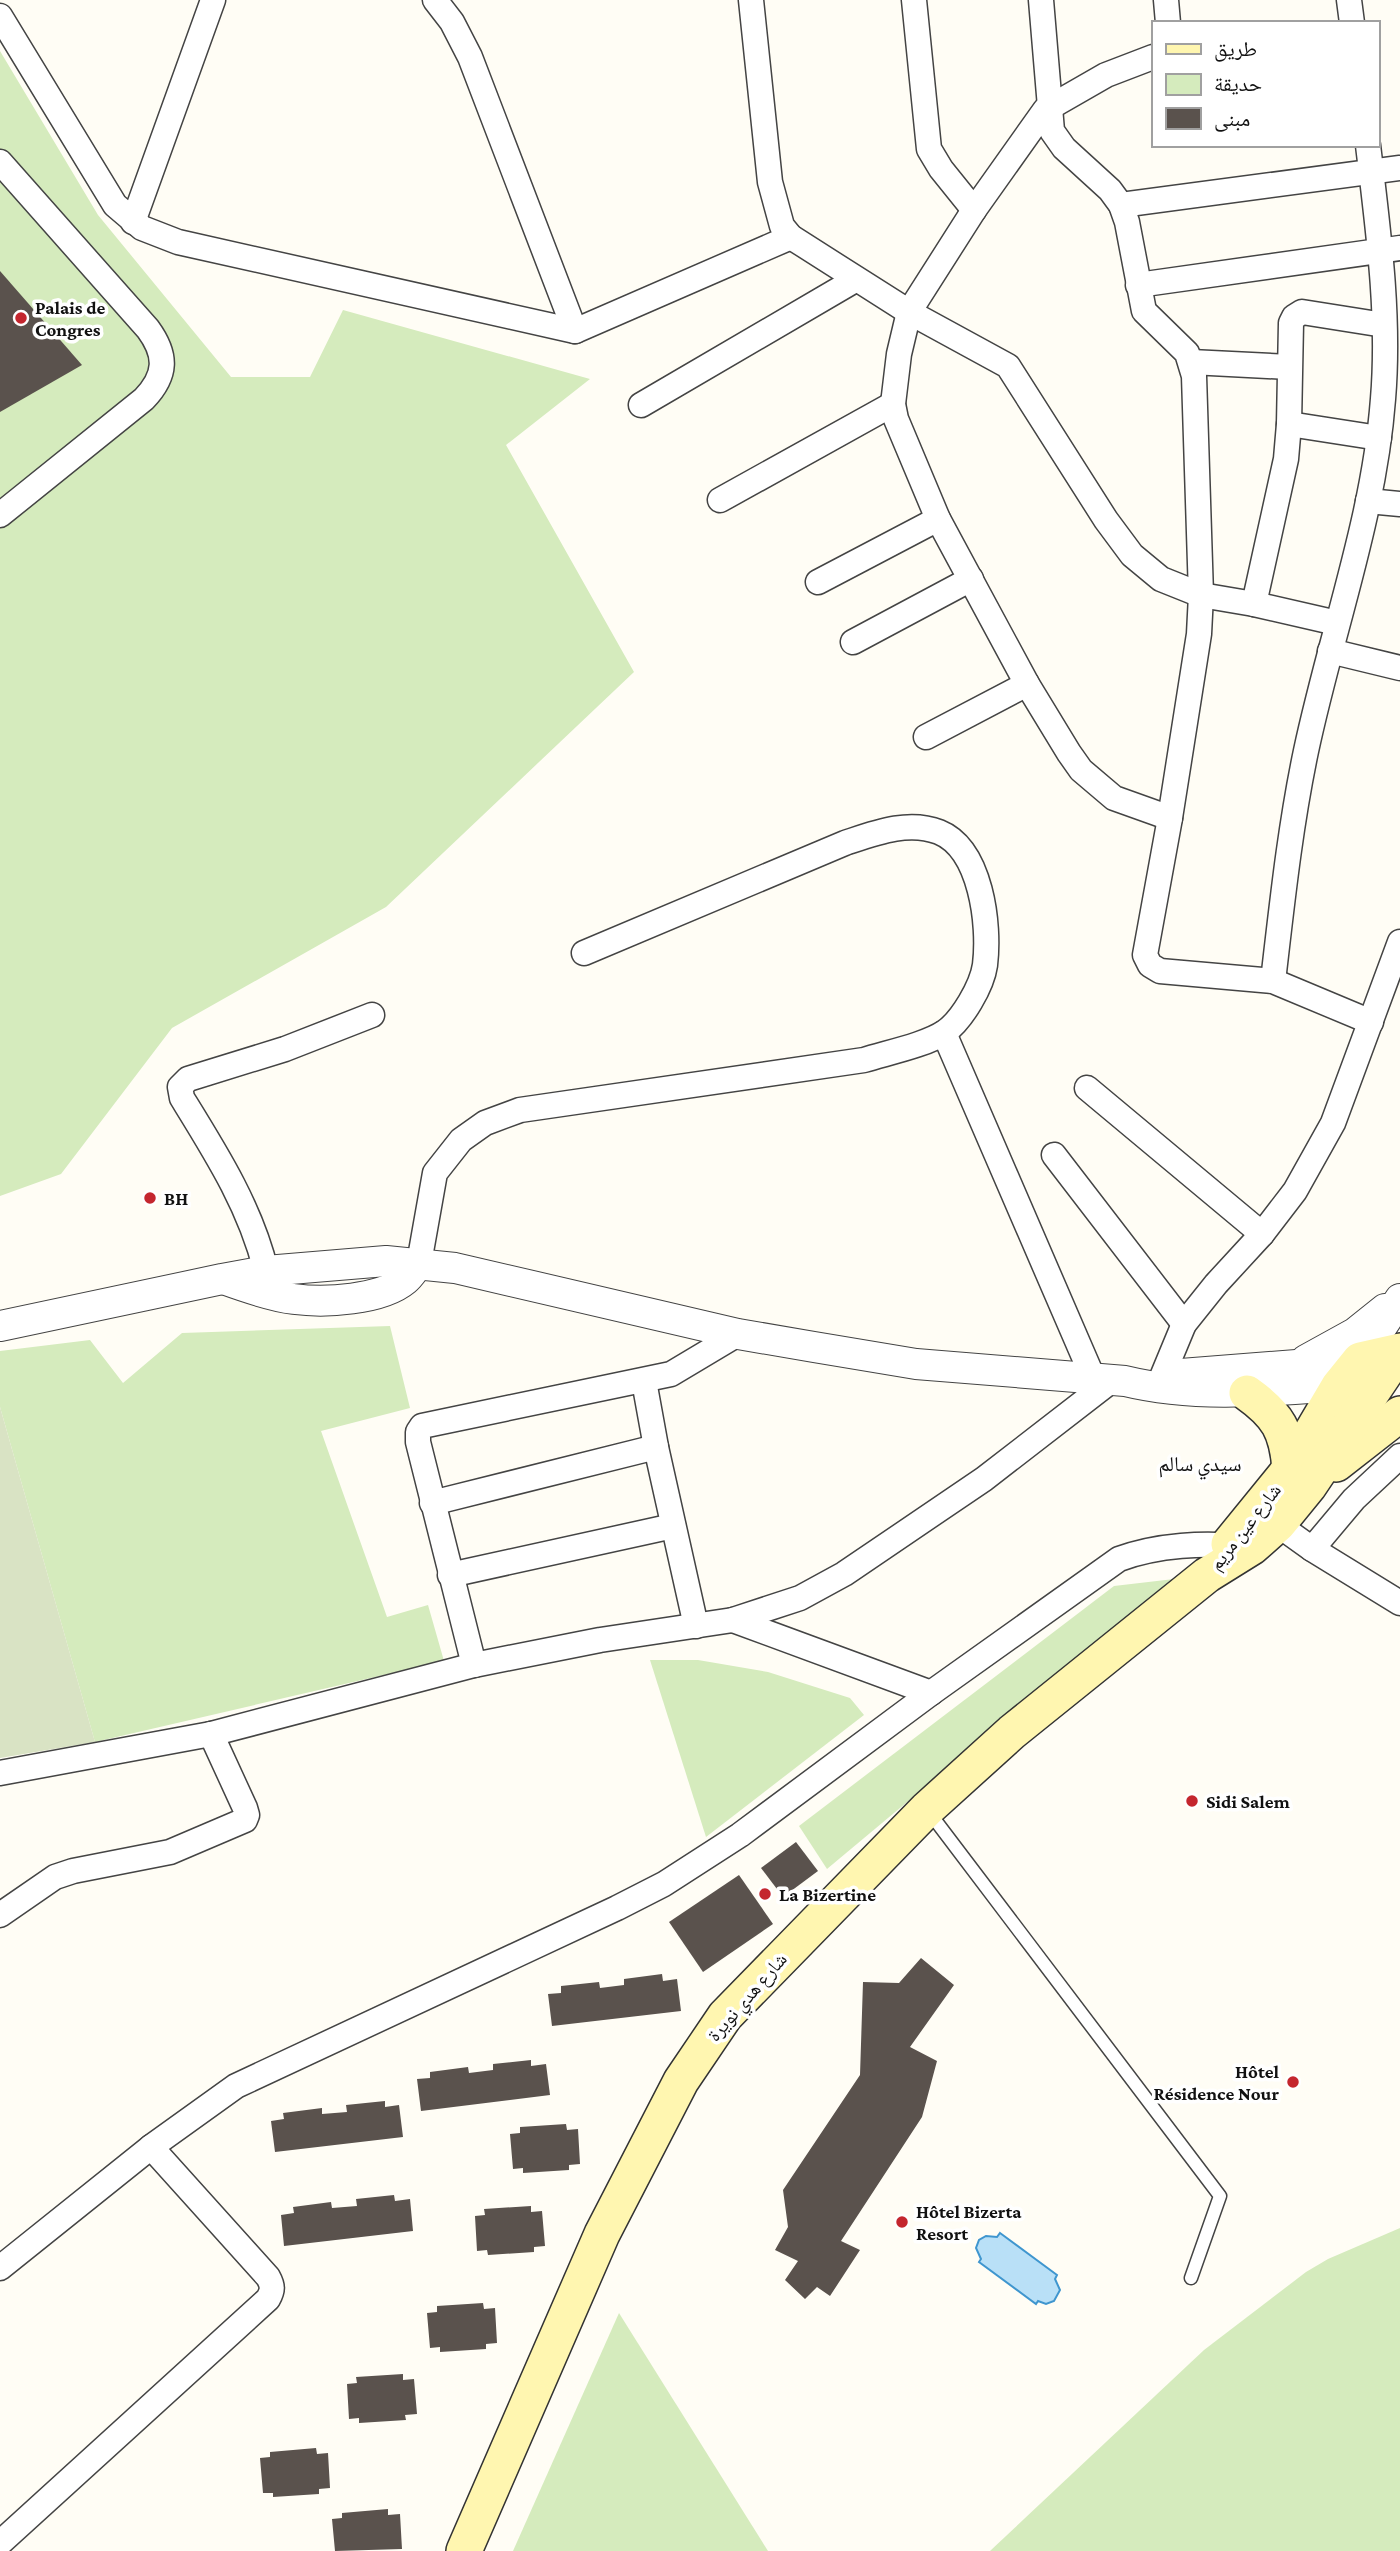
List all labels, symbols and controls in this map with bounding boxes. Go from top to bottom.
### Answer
legend [1152,21,1379,147]
text: طريق [1214,37,1257,62]
text: حديقة [1214,72,1262,96]
text: مبنى [1214,107,1250,132]
place label: Palais de Congres [35,297,106,340]
marker: Palais de Congres [13,310,29,326]
place label: BH [164,1188,188,1209]
marker: BH [142,1190,158,1206]
district label: سيدي سالم [1159,1452,1241,1480]
street label: شارع عين مريم [1205,1480,1287,1576]
place label: Sidi Salem [1206,1791,1290,1812]
marker: Sidi Salem [1184,1793,1200,1809]
place label: La Bizertine [779,1884,876,1905]
marker: La Bizertine [757,1886,773,1902]
street label: شارع هدي نويرة [703,1949,795,2048]
place label: Hôtel Résidence Nour [1154,2061,1279,2104]
marker: Hôtel Résidence Nour [1285,2074,1301,2090]
place label: Hôtel Bizerta Resort [916,2201,1022,2244]
marker: Hôtel Bizerta Resort [894,2214,910,2230]

